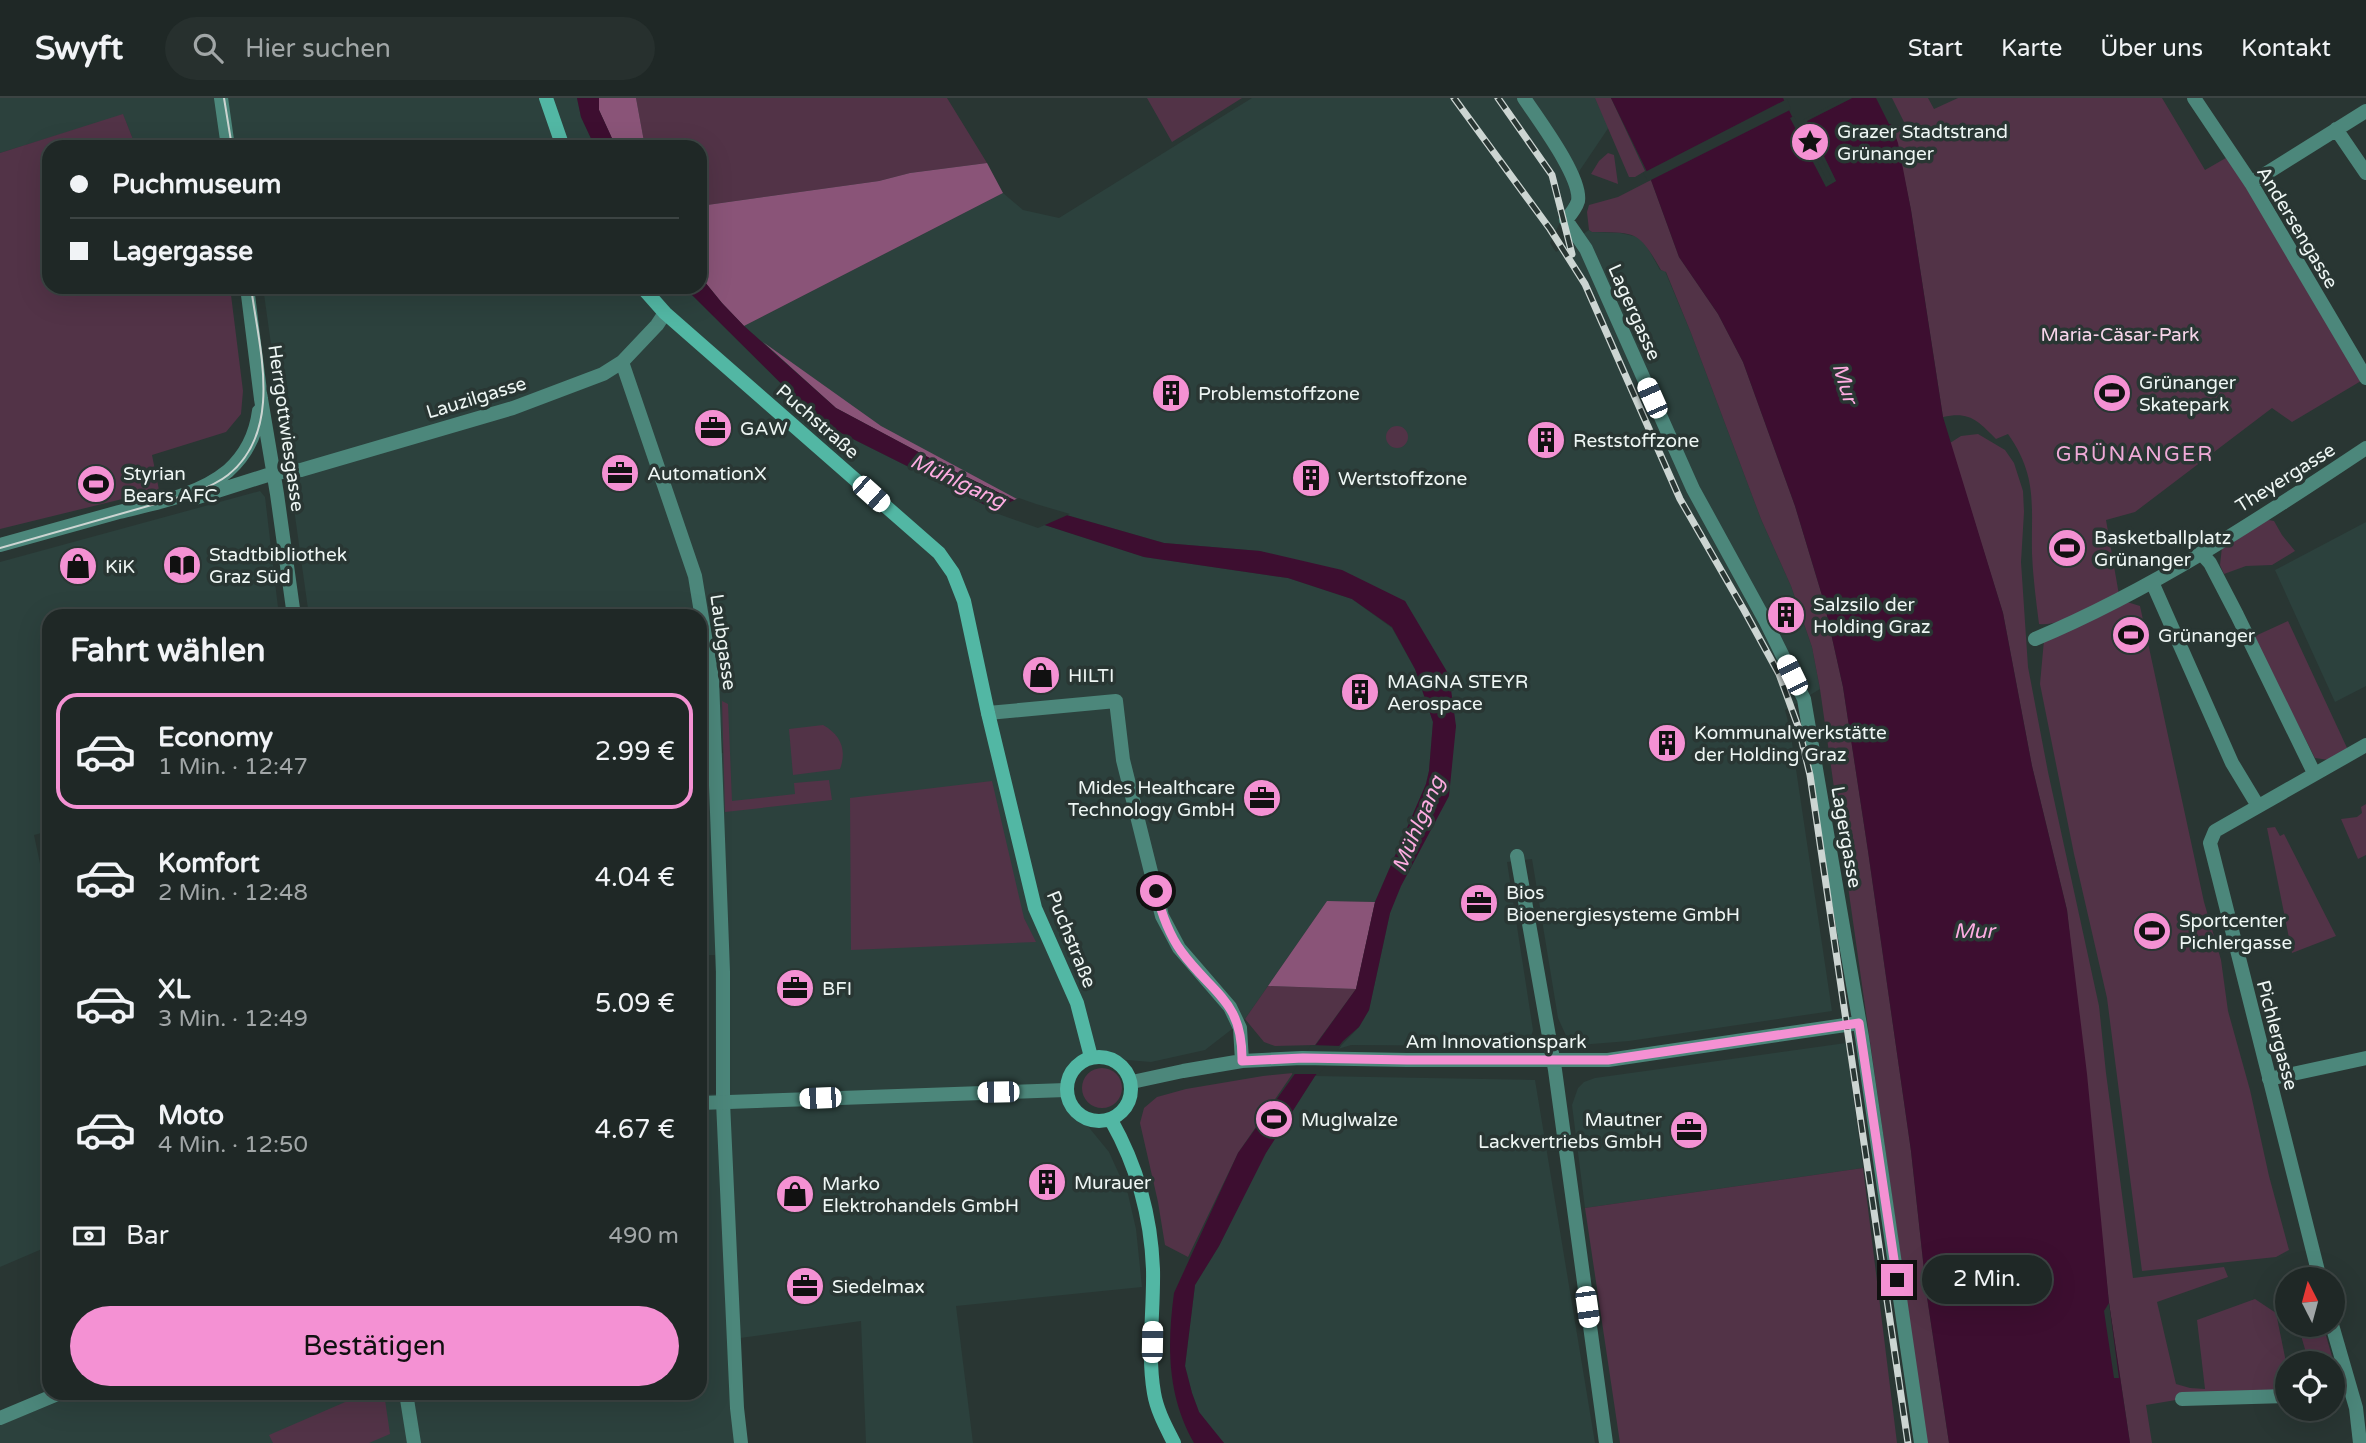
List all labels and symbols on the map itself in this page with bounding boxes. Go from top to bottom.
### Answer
place icon: Grazer Stadtstrand Grünanger [1789,121,1831,163]
place label: Grazer Stadtstrand Grünanger [1837,121,2008,165]
street label: Andersengasse [2252,162,2342,293]
street label: Lagergasse [1603,261,1665,364]
park label: Maria-Cäsar-Park [2041,324,2199,346]
street label: Herrgottwiesgasse [263,343,309,513]
water label: Mur [1827,360,1863,409]
street label: Lauzilgasse [423,372,529,424]
building icon: Problemstoffzone [1150,372,1192,414]
sports icon: Grünanger Skatepark [2091,372,2133,414]
place label: Grünanger Skatepark [2139,372,2237,416]
car [1634,375,1671,421]
street label: Puchstraße [771,380,863,464]
place label: Problemstoffzone [1198,383,1360,405]
office icon: GAW [692,407,734,449]
place label: GAW [740,418,788,440]
building icon: Reststoffzone [1525,419,1567,461]
place label: Reststoffzone [1573,430,1699,452]
street label: Theyergasse [2232,439,2339,517]
district label: GRÜNANGER [2056,442,2214,467]
water label: Mühlgang [906,449,1011,515]
office icon: AutomationX [599,452,641,494]
building icon: Wertstoffzone [1290,457,1332,499]
sports icon: Styrian Bears AFC [75,463,117,505]
place label: Styrian Bears AFC [123,463,217,507]
place label: AutomationX [647,463,767,485]
place label: Wertstoffzone [1338,468,1467,490]
car [849,472,894,516]
sports icon: Basketballplatz Grünanger [2046,527,2088,569]
place label: Basketballplatz Grünanger [2094,527,2231,571]
library icon: Stadtbibliothek Graz Süd [161,544,203,586]
place label: Stadtbibliothek Graz Süd [209,544,347,588]
shop icon: KiK [57,545,99,587]
place label: KiK [105,556,135,578]
street label: Laubgasse [705,593,741,692]
building icon: Salzsilo der Holding Graz [1765,594,1807,636]
place label: Salzsilo der Holding Graz [1813,594,1930,638]
sports icon: Grünanger [2110,614,2152,656]
place label: Grünanger [2158,625,2256,647]
car [1774,652,1811,698]
shop icon: HILTI [1020,654,1062,696]
place label: HILTI [1068,665,1114,687]
building icon: MAGNA STEYR Aerospace [1339,671,1381,713]
place label: MAGNA STEYR Aerospace [1387,671,1528,715]
building icon: Kommunalwerkstätte der Holding Graz [1646,722,1688,764]
place label: Kommunalwerkstätte der Holding Graz [1694,722,1887,766]
water label: Mühlgang [1387,771,1451,876]
place label: Mides Healthcare Technology GmbH [1068,777,1235,821]
office icon: Mides Healthcare Technology GmbH [1241,777,1283,819]
street label: Lagergasse [1826,785,1866,890]
route start [1140,875,1172,907]
office icon: Bios Bioenergiesysteme GmbH [1458,882,1500,924]
place label: Bios Bioenergiesysteme GmbH [1506,882,1740,926]
street label: Puchstraße [1042,888,1100,991]
sports icon: Sportcenter Pichlergasse [2131,910,2173,952]
place label: Sportcenter Pichlergasse [2179,910,2292,954]
water label: Mur [1954,919,1997,944]
office icon: BFI [774,967,816,1009]
place label: BFI [822,978,852,1000]
street label: Pichlergasse [2252,978,2302,1093]
street label: Am Innovationspark [1405,1031,1587,1053]
car [977,1081,1020,1103]
car [799,1087,842,1109]
sports icon: Muglwalze [1253,1098,1295,1140]
place label: Muglwalze [1301,1109,1398,1131]
place label: Mautner Lackvertriebs GmbH [1478,1109,1663,1153]
office icon: Mautner Lackvertriebs GmbH [1668,1109,1710,1151]
building icon: Murauer [1026,1161,1068,1203]
place label: Murauer [1074,1172,1152,1194]
shop icon: Marko Elektrohandels GmbH [774,1173,816,1215]
place label: Marko Elektrohandels GmbH [822,1173,1019,1217]
callout: 2 Min. [1922,1256,2051,1304]
route end [1881,1264,1913,1296]
office icon: Siedelmax [784,1265,826,1307]
north arrow [2275,1267,2345,1337]
place label: Siedelmax [832,1276,925,1298]
car [1574,1285,1601,1329]
car [1142,1321,1163,1363]

